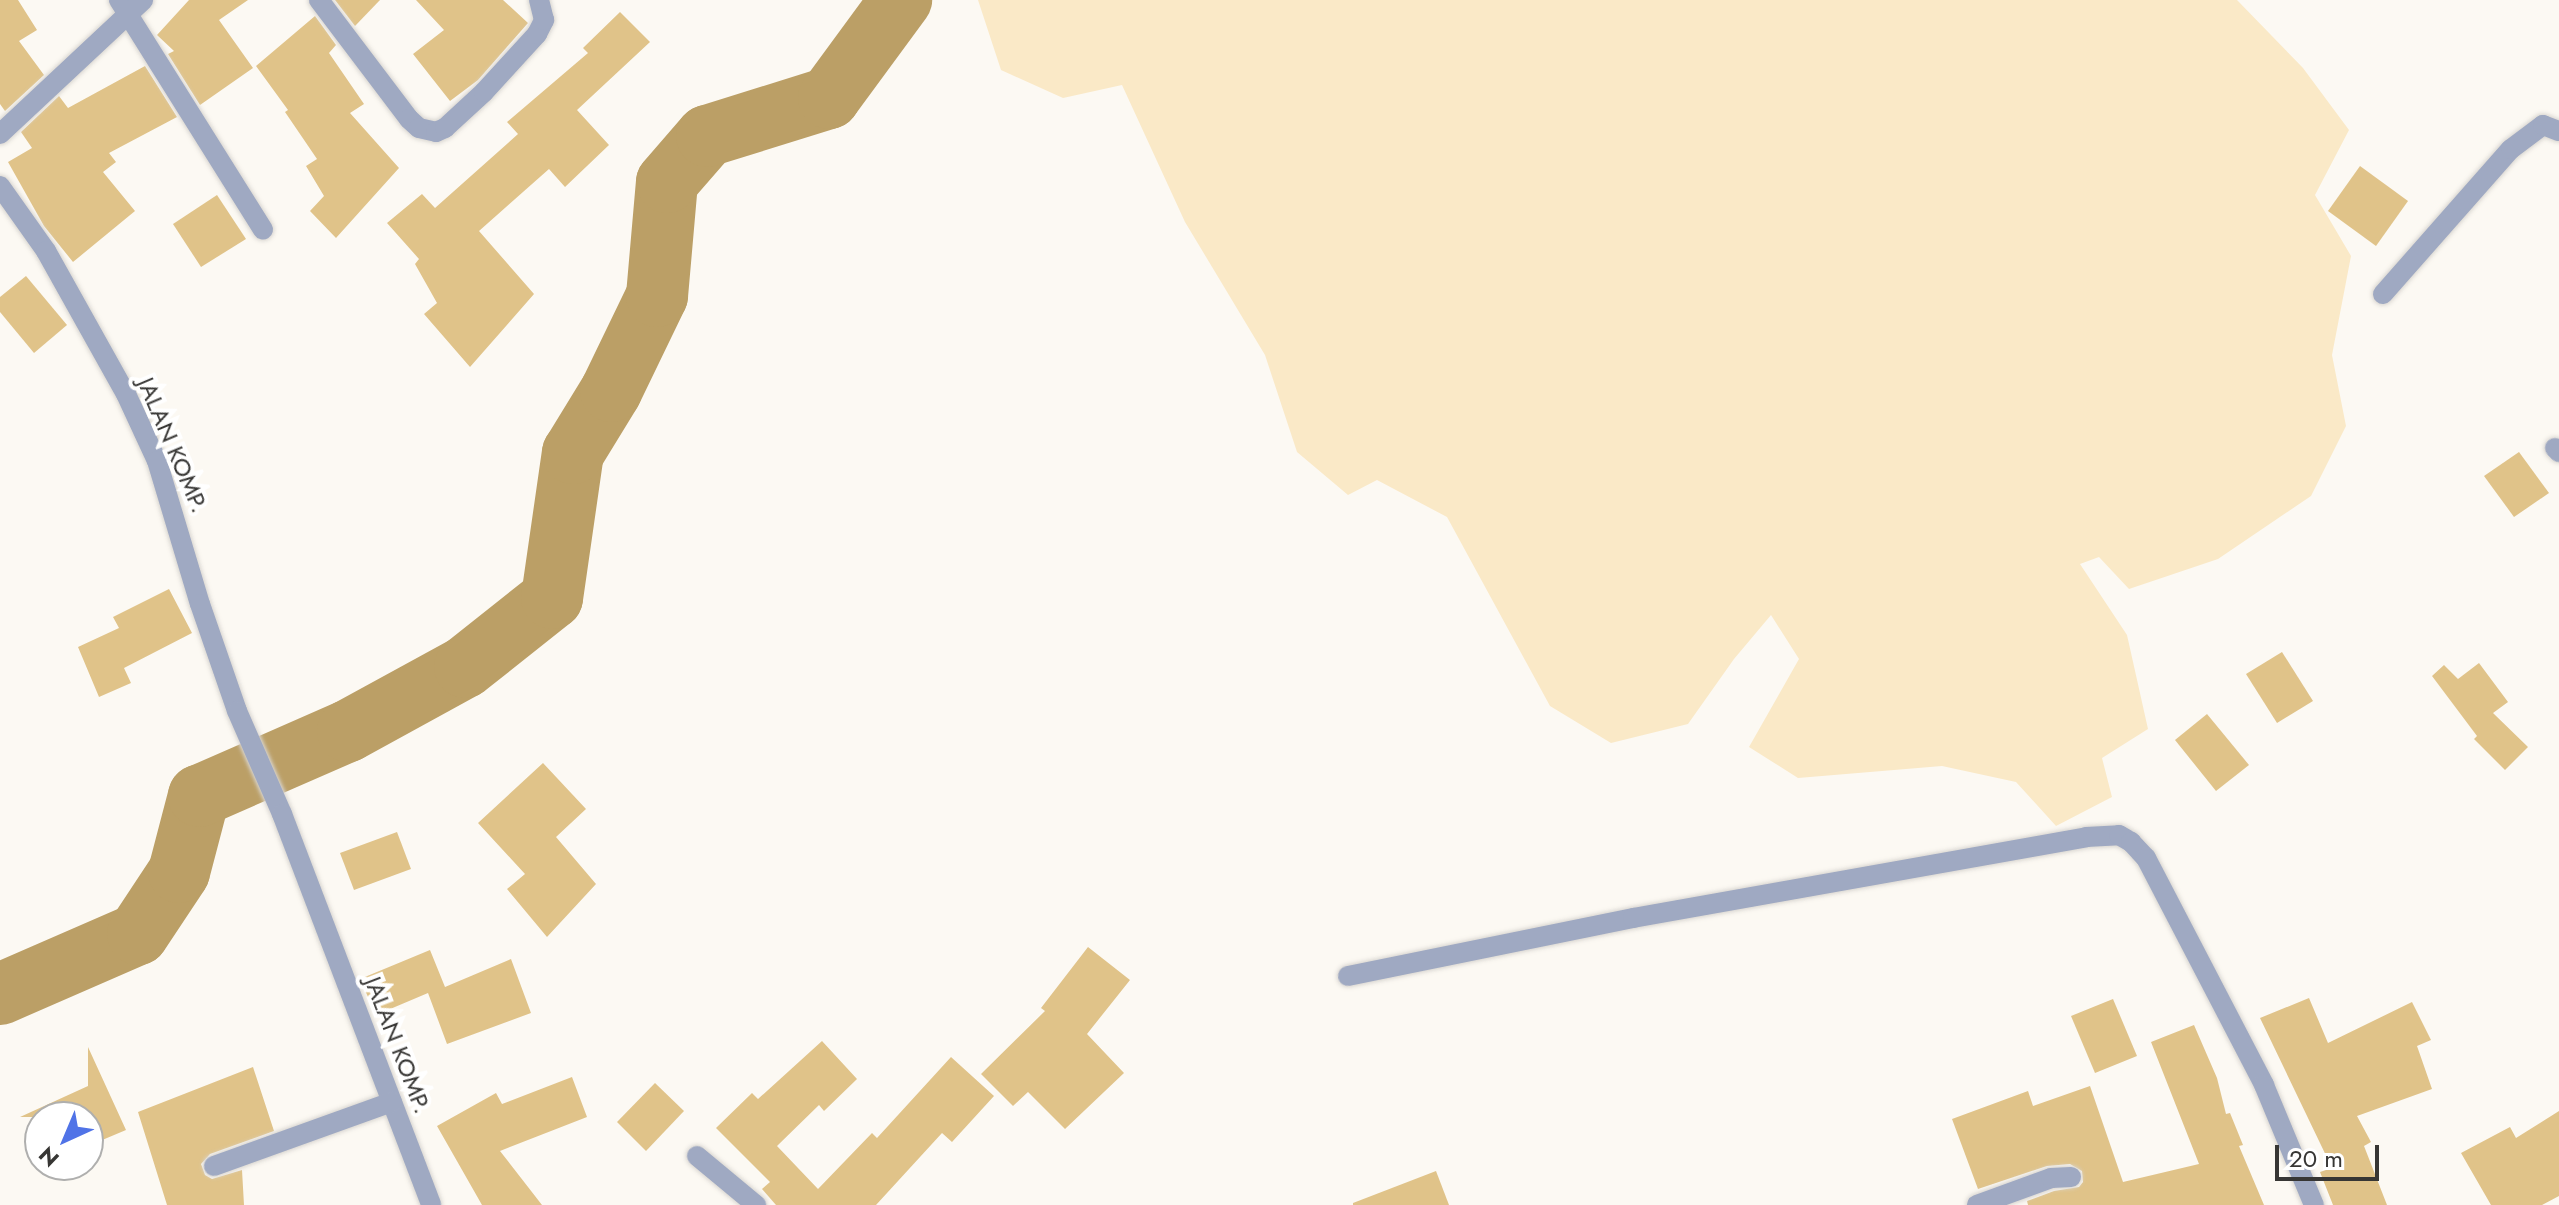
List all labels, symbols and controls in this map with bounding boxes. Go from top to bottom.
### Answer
street label: JALAN KOMP. [132,373,214,517]
street label: JALAN KOMP. [359,973,437,1117]
north arrow [24,1101,104,1181]
scale bar [2279,1129,2383,1179]
text: N [31,1139,66,1174]
text: 20 m [2289,1141,2343,1176]

